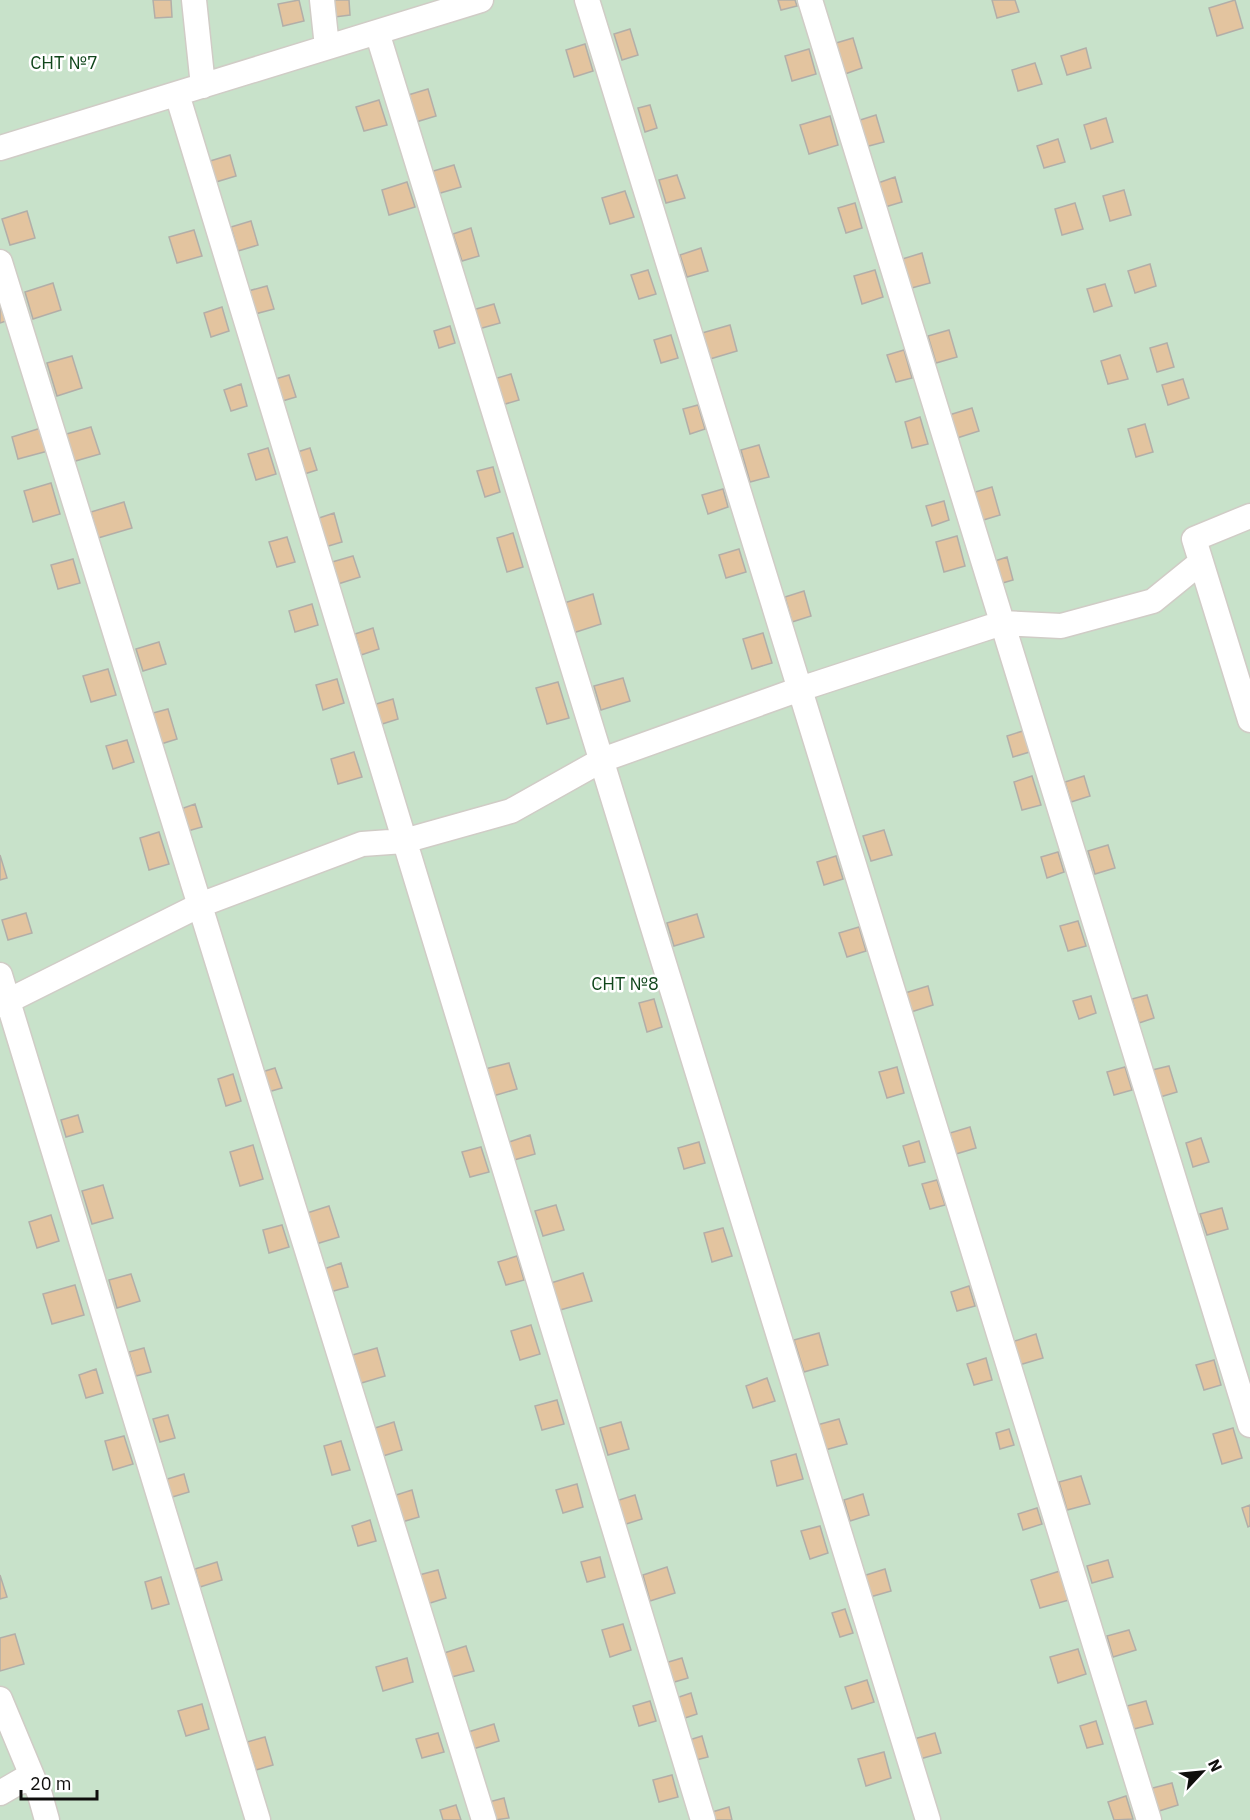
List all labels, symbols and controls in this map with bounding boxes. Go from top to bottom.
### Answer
park label: СНТ №7 [30,51,98,74]
park label: СНТ №8 [591,972,659,995]
north arrow [1172,1742,1232,1802]
text: N [1204,1756,1227,1775]
scale bar [21,1763,98,1801]
text: 20 m [30,1772,72,1795]

